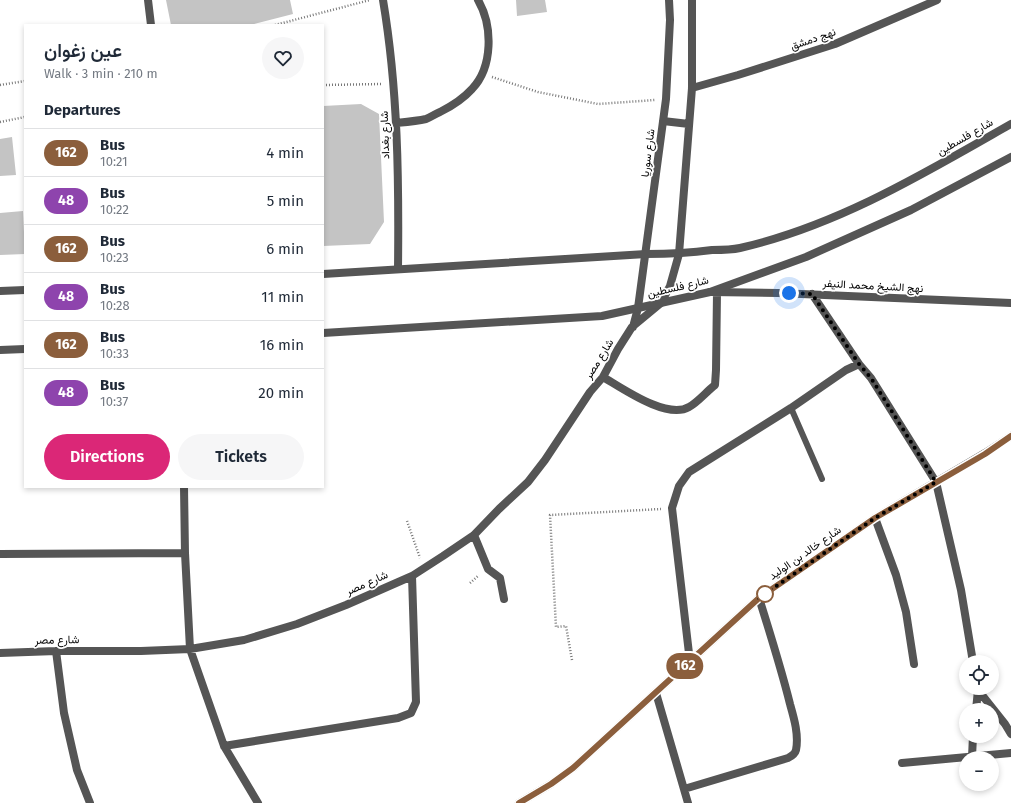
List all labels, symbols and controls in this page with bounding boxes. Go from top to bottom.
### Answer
street label: نهج دمشق [789,25,838,54]
button: heart [262,37,304,79]
text: عين زغوان [44,39,122,62]
text: Walk · 3 min · 210 m [44,66,158,81]
text: Departures [44,101,121,119]
street label: شارع بغداد [378,110,393,159]
street label: شارع فلسطين [935,116,996,159]
street label: شارع سوريا [639,128,658,178]
text: Bus [100,136,125,154]
text: 162 [55,144,77,161]
text: 4 min [266,144,304,162]
text: 10:21 [100,154,128,169]
text: Bus [100,184,125,202]
text: 48 [58,192,74,209]
text: 5 min [267,192,304,210]
text: 10:22 [100,202,129,217]
text: Bus [100,232,125,250]
text: 162 [55,240,77,257]
text: 6 min [266,240,304,258]
text: 10:23 [100,250,129,265]
street label: شارع فلسطين [646,274,710,301]
street label: نهج الشيخ محمد النيفر [821,277,924,296]
text: Bus [100,280,125,298]
your location [779,283,799,303]
text: 48 [58,288,74,305]
text: 11 min [261,288,304,306]
text: 10:28 [100,298,130,313]
text: Bus [100,328,125,346]
text: 162 [55,336,77,353]
text: 16 min [260,336,304,354]
street label: شارع مصر [581,336,617,383]
text: 10:33 [100,346,129,361]
text: Bus [100,376,125,394]
text: 48 [58,384,74,401]
text: 20 min [258,384,304,402]
text: 10:37 [100,394,128,409]
button: Directions [44,434,170,480]
button: Tickets [178,434,304,480]
street label: شارع خالد بن الوليد [766,523,844,584]
street label: شارع مصر [343,568,391,599]
unlabelled marker [756,585,774,603]
street label: شارع مصر [34,633,80,648]
line badge: 162 [662,653,708,679]
map controls [959,655,999,791]
button: locate [959,655,999,695]
text: 162 [674,657,696,674]
button: + [959,703,999,743]
button: − [959,751,999,791]

